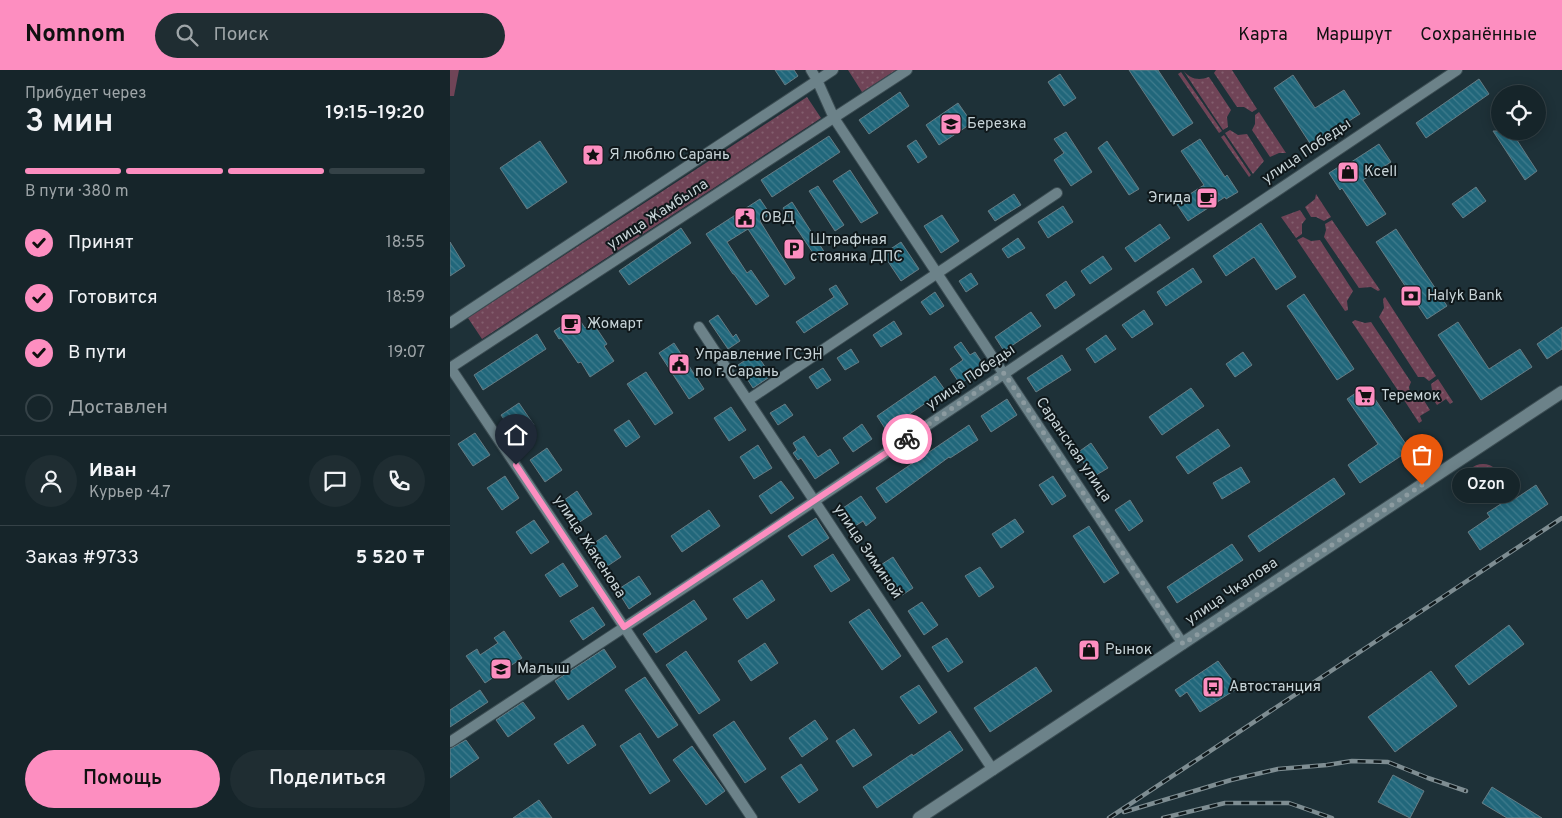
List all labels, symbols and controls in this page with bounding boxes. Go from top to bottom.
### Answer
search box [155,13,505,58]
text: Nomnom [25,20,125,50]
icon: search [173,21,201,49]
text: Поиск [213,23,269,47]
text: Карта [1238,24,1288,47]
text: Маршрут [1316,24,1392,47]
text: Сохранённые [1420,24,1537,47]
text: Прибудет через [25,84,147,104]
map controls [1491,85,1546,140]
button: locate [1491,85,1546,140]
text: 19:15–19:20 [325,101,425,125]
text: 3 мин [25,103,114,143]
school or university icon: Березка [939,112,963,136]
place label: Березка [967,115,1026,134]
street label: улица Победы [1259,115,1355,189]
place icon: Я люблю Сарань [581,143,605,167]
place label: Я люблю Сарань [609,146,730,165]
shop icon: Kcell [1336,160,1360,184]
place label: Kcell [1364,163,1397,182]
street label: улица Жамбыла [604,175,712,255]
text: В пути · 380 m [25,182,129,202]
cafe icon: Эгида [1195,186,1219,210]
place label: Эгида [1148,189,1191,208]
public building icon: ОВД [733,206,757,230]
place label: ОВД [761,209,795,228]
icon: check [25,229,53,257]
text: Принят [68,231,134,255]
place label: Штрафная стоянка ДПС [810,231,903,267]
text: 18:55 [386,233,425,253]
parking icon: Штрафная стоянка ДПС [782,237,806,261]
icon: check [25,284,53,312]
bank icon: Halyk Bank [1399,284,1423,308]
text: Готовится [68,286,158,310]
place label: Halyk Bank [1427,287,1503,306]
text: 18:59 [386,288,425,308]
cafe icon: Жомарт [559,312,583,336]
place label: Жомарт [587,315,643,334]
icon: check [25,339,53,367]
text: В пути [68,341,126,365]
street label: улица Победы [923,341,1019,415]
text: 19:07 [388,343,425,363]
place label: Управление ГСЭН по г. Сарань [695,346,823,382]
public building icon: Управление ГСЭН по г. Сарань [667,352,691,376]
supermarket icon: Теремок [1353,384,1377,408]
place label: Теремок [1381,387,1441,406]
street label: Саранская улица [1031,394,1115,506]
text: Доставлен [68,396,168,420]
pin [495,414,537,465]
courier [882,414,932,464]
icon: home [502,421,530,449]
icon: bike [893,425,921,453]
pin [1401,434,1443,485]
icon: bag [1408,441,1436,469]
button: person [25,455,77,507]
button: chat [309,455,361,507]
button: phone [373,455,425,507]
text: Иван [89,459,137,483]
callout: Ozon [1452,468,1520,502]
text: Ozon [1467,475,1505,495]
text: Курьер · 4.7 [89,483,171,503]
street label: улица Жакенова [549,492,629,602]
street label: улица Зиминой [828,501,906,603]
text: Заказ #9733 [25,546,139,570]
text: 5 520 ₸ [356,546,425,570]
street label: улица Чкалова [1182,554,1282,630]
shop icon: Рынок [1077,638,1101,662]
place label: Рынок [1105,641,1152,660]
school or university icon: Малыш [489,657,513,681]
place label: Малыш [517,660,570,679]
bus stop icon: Автостанция [1201,675,1225,699]
place label: Автостанция [1229,678,1321,697]
button: Помощь [25,750,220,808]
button: Поделиться [230,750,425,808]

